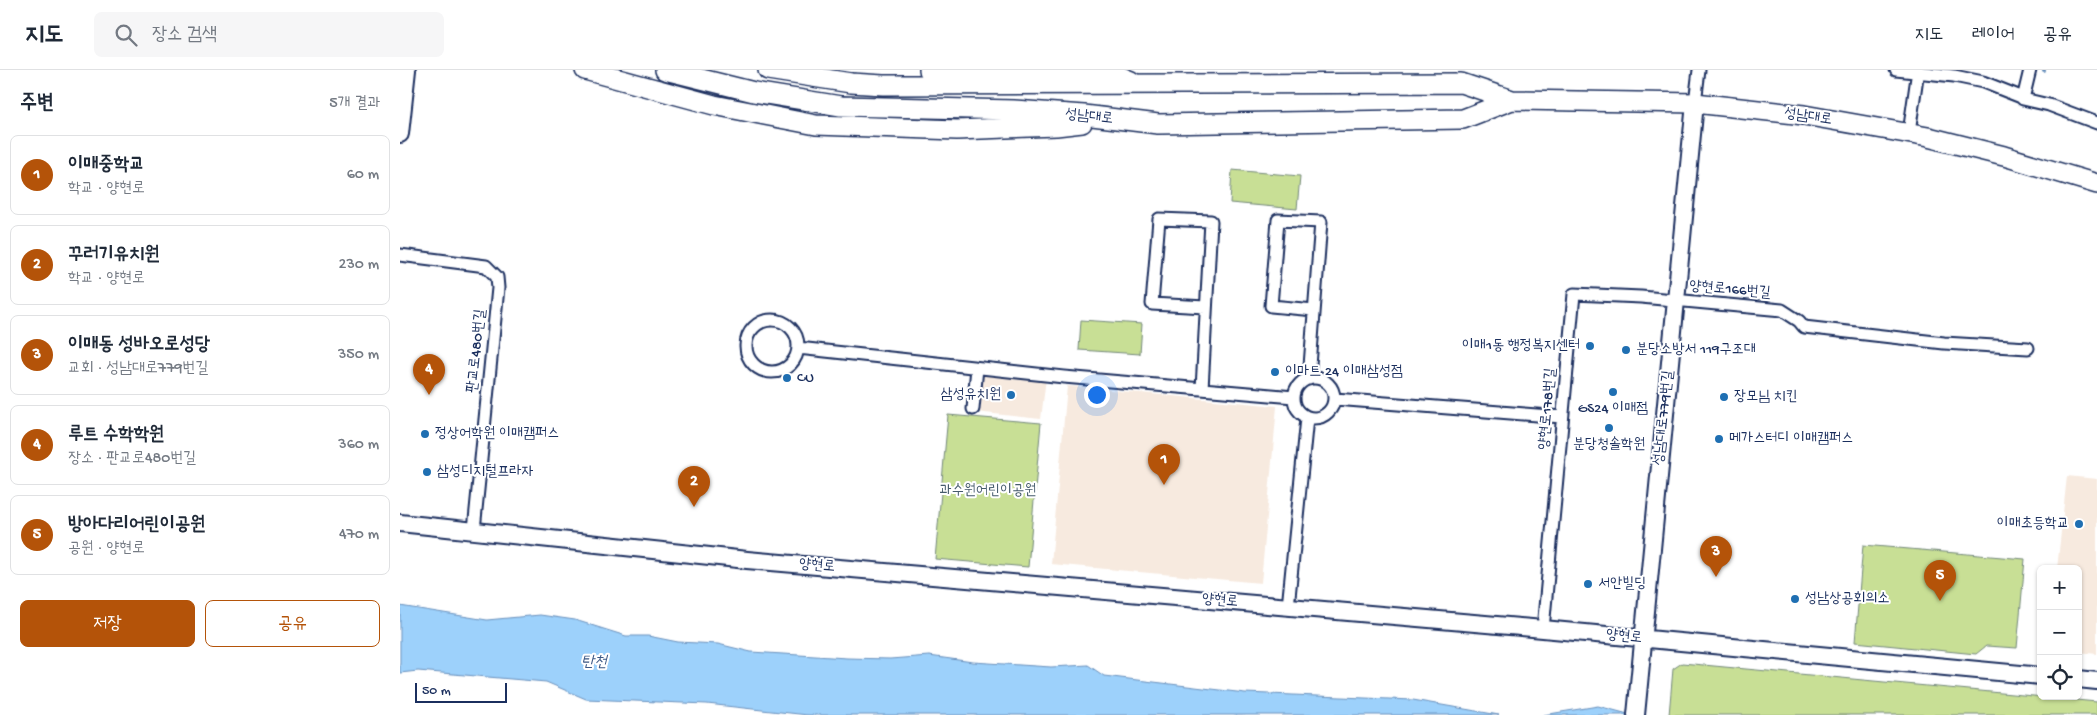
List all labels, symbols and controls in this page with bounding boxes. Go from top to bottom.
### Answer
search box [94,12,444,57]
icon: search [112,21,140,49]
text: 지도 [25,22,64,51]
text: 장소 검색 [152,24,217,47]
text: 지도 [1915,25,1944,46]
text: 레이어 [1972,25,2015,46]
text: 공유 [2043,25,2072,46]
text: 주변 [20,92,54,117]
text: 5개 결과 [329,95,380,114]
street label: 성남대로 [1783,105,1833,129]
street label: 성남대로 [1064,106,1114,128]
text: 이매중학교 [68,154,144,177]
text: 1 [34,166,40,185]
text: 60 m [347,166,379,185]
text: 학교 · 양현로 [68,180,145,199]
text: 꾸러기유치원 [68,244,160,267]
text: 2 [33,256,41,275]
text: 230 m [339,256,379,275]
text: 학교 · 양현로 [68,270,145,289]
street label: 양현로166번길 [1689,277,1771,303]
street label: 판교로480번길 [464,308,490,394]
text: 이매동 성바오로성당 [68,334,210,357]
place label: 이매1동 행정복지센터 [1462,337,1580,355]
marker: 이매1동 행정복지센터 [1584,340,1596,352]
place label: 분당소방서 119구조대 [1636,341,1756,359]
marker: 분당소방서 119구조대 [1620,344,1632,356]
text: 3 [33,346,41,365]
text: 350 m [338,346,379,365]
pin: 4 [413,354,445,395]
text: 교회 · 성남대로779번길 [68,360,208,379]
place label: 이마트 24 이매삼성점 [1285,363,1403,381]
marker: 이마트 24 이매삼성점 [1269,366,1281,378]
street label: 양현로178번길 [1535,367,1561,451]
place label: CU [797,369,814,387]
street label: 성남대로779번길 [1650,370,1678,466]
marker: CU [781,372,793,384]
your location [1084,382,1110,408]
place label: 삼성유치원 [941,386,1001,404]
marker: GS24 이매점 [1607,386,1619,398]
place label: 장모님 치킨 [1734,388,1798,406]
marker: 삼성유치원 [1005,389,1017,401]
marker: 장모님 치킨 [1718,391,1730,403]
place label: GS24 이매점 [1578,400,1648,418]
marker: 분당청솔학원 [1603,422,1615,434]
text: 루트 수학학원 [68,424,164,447]
place label: 정상어학원 이매캠퍼스 [435,425,559,443]
marker: 정상어학원 이매캠퍼스 [419,428,431,440]
place label: 메가스터디 이매캠퍼스 [1729,430,1853,448]
marker: 메가스터디 이매캠퍼스 [1713,433,1725,445]
text: 4 [33,436,41,455]
text: 360 m [338,436,379,455]
place label: 분당청솔학원 [1573,436,1645,454]
pin: 1 [1148,444,1180,485]
text: 장소 · 판교로480번길 [68,450,196,469]
place label: 삼성디지털프라자 [437,463,534,481]
marker: 삼성디지털프라자 [421,466,433,478]
pin: 2 [678,466,710,507]
park label: 과수원어린이공원 [940,482,1036,500]
text: 방아다리어린이공원 [68,514,206,537]
place label: 이매초등학교 [1997,515,2069,533]
marker: 이매초등학교 [2073,518,2085,530]
text: 5 [33,526,41,545]
text: 470 m [339,526,379,545]
pin: 3 [1700,536,1732,577]
text: 공원 · 양현로 [68,540,145,559]
street label: 양현로 [798,555,836,577]
pin: 5 [1924,560,1956,601]
map controls [2037,565,2082,700]
button: + [2037,565,2082,610]
place label: 서안빌딩 [1598,575,1646,593]
marker: 서안빌딩 [1582,578,1594,590]
street label: 양현로 [1201,590,1239,612]
place label: 성남상공회의소 [1805,590,1890,608]
marker: 성남상공회의소 [1789,593,1801,605]
button: 저장 [20,600,195,647]
button: 공유 [205,600,380,647]
button: − [2037,610,2082,655]
street label: 양현로 [1605,626,1643,648]
water label: 탄천 [581,654,609,673]
button: locate [2037,655,2082,700]
scale bar [415,680,508,703]
text: 50 m [422,683,451,700]

